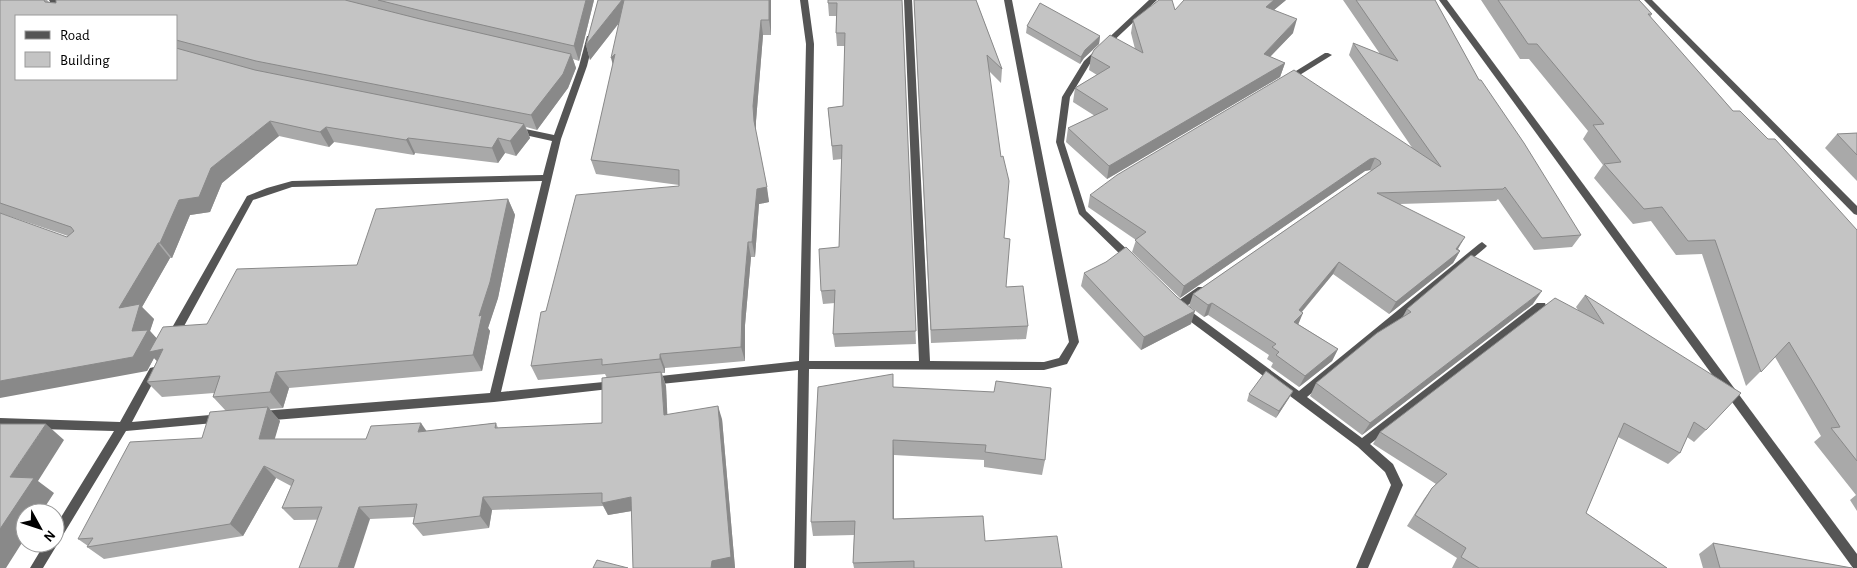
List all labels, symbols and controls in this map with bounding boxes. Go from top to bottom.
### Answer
legend [15,15,178,80]
text: Road [60,28,90,43]
text: Building [60,53,110,68]
north arrow [15,503,65,553]
text: N [41,527,58,544]

